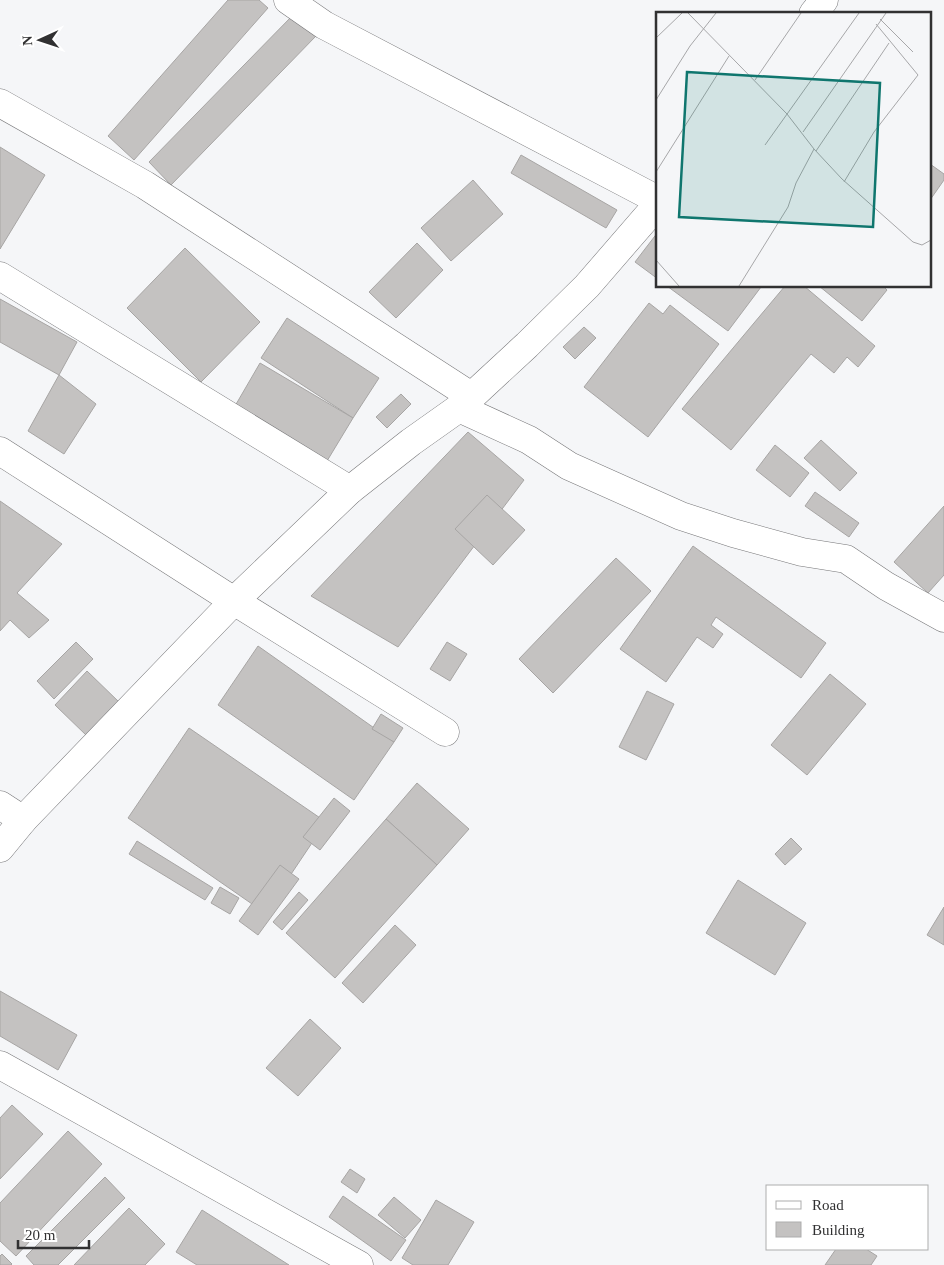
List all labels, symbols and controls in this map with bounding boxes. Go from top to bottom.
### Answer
inset map [656,12,932,288]
north arrow [15,15,65,65]
text: N [20,35,35,46]
legend [766,1185,929,1250]
text: Road [812,1197,844,1213]
scale bar [18,1218,89,1250]
text: Building [812,1222,865,1238]
text: 20 m [25,1227,56,1243]

